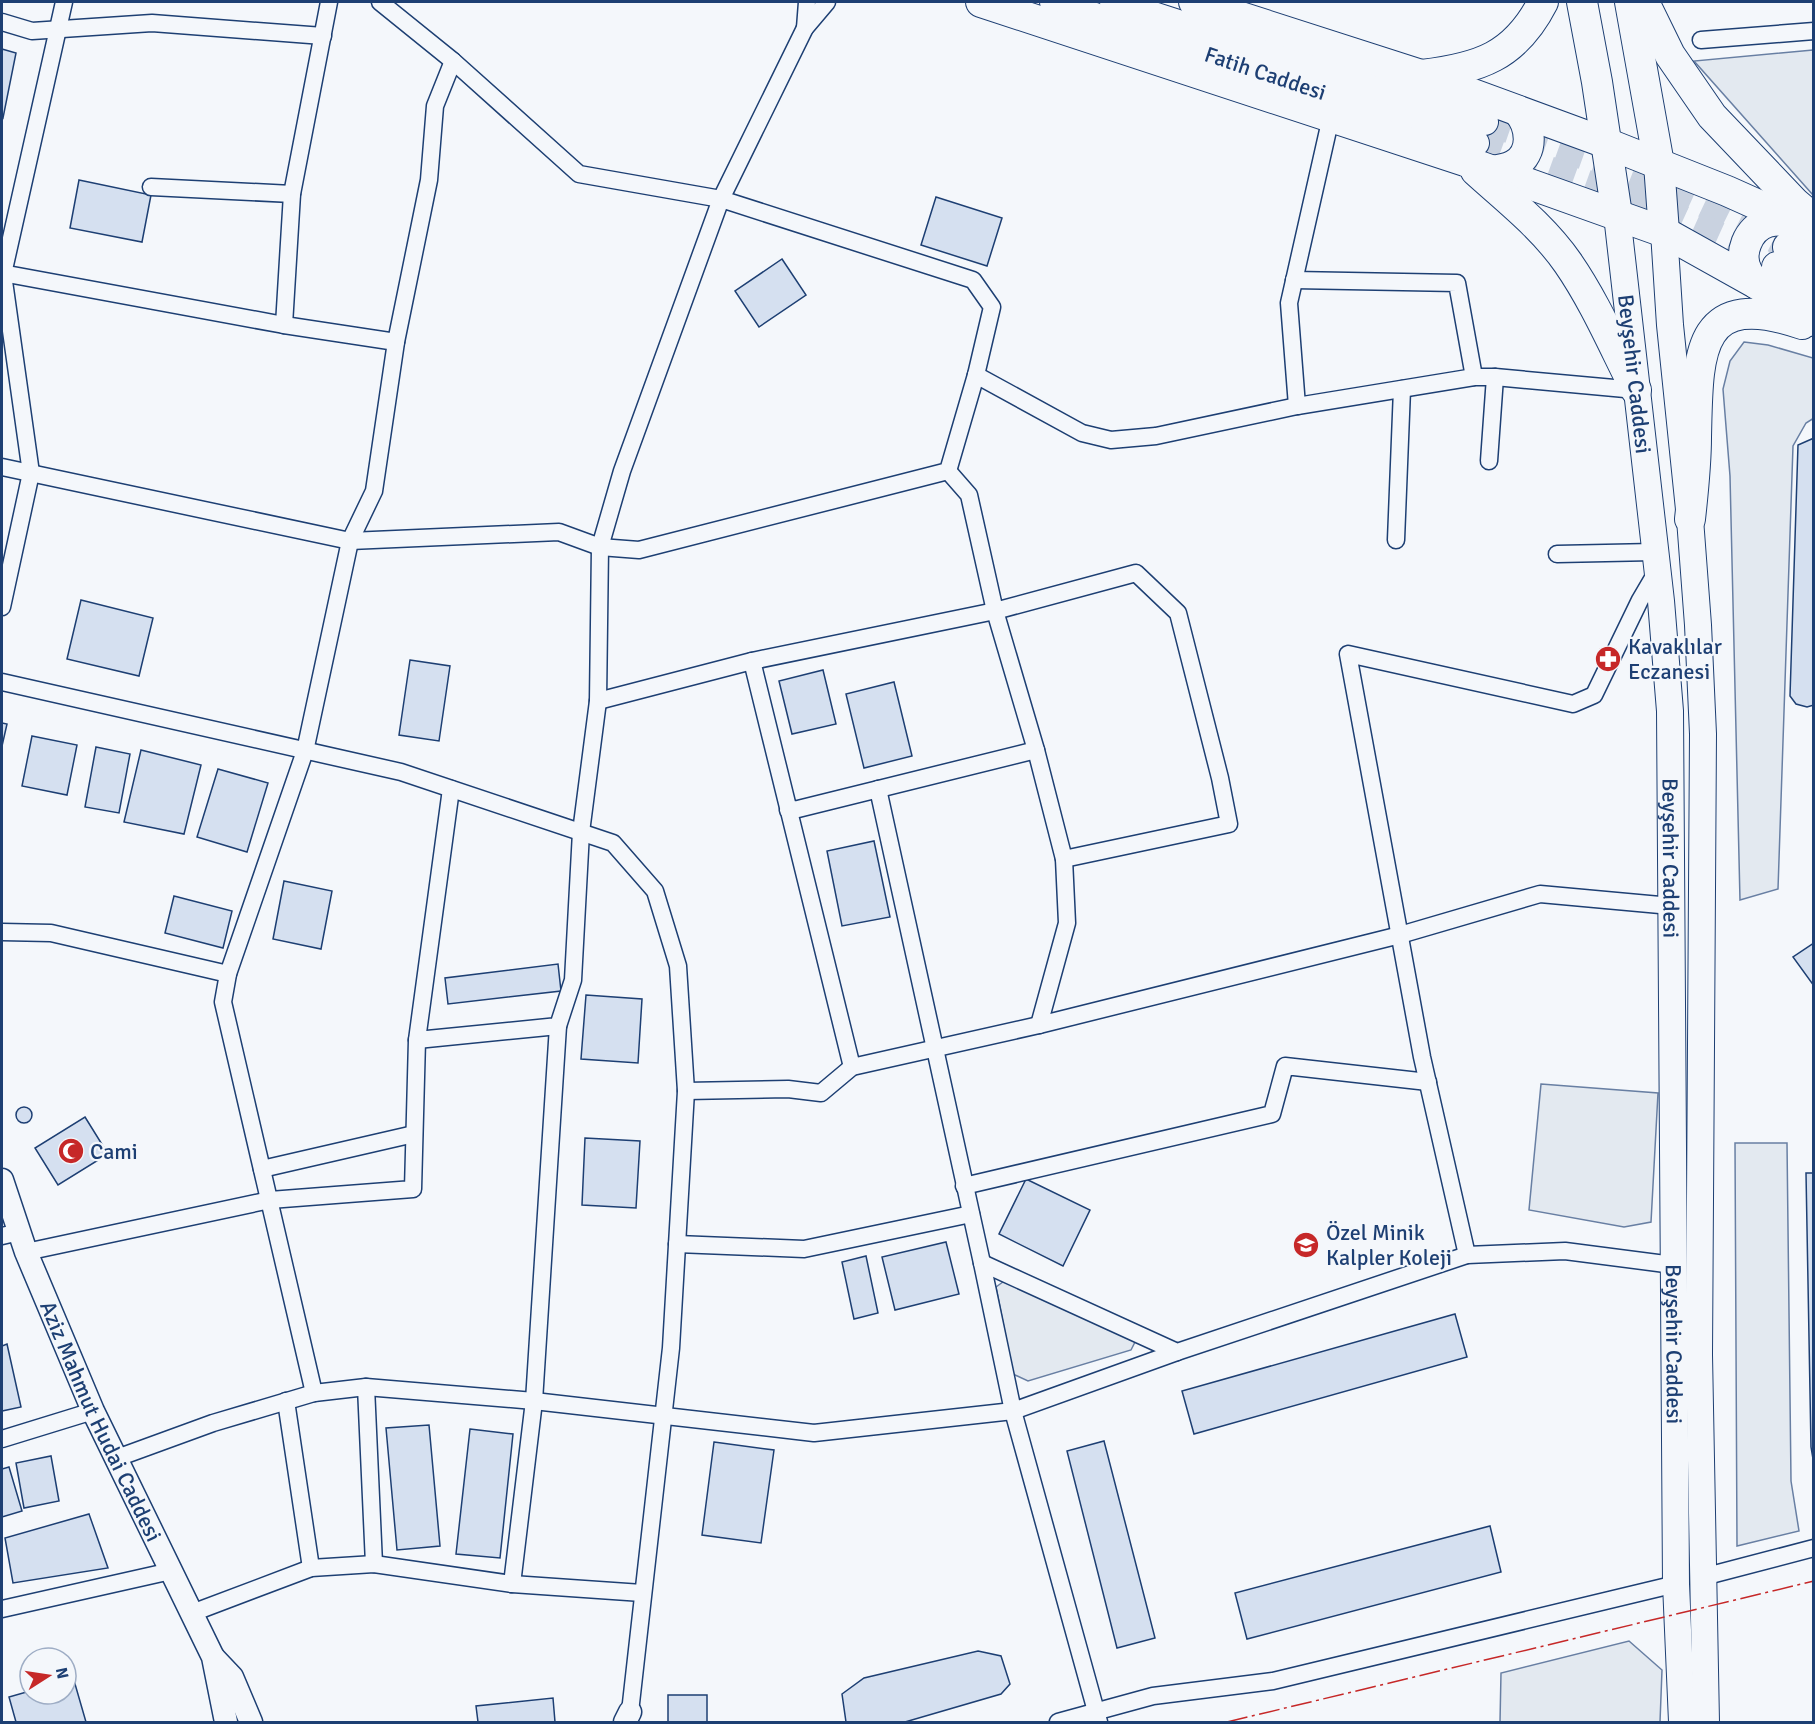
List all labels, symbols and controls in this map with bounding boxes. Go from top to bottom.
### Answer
street label: Fatih Caddesi [1201,40,1330,106]
street label: Beyşehir Caddesi [1612,293,1657,455]
place label: Kavaklılar Eczanesi [1628,633,1722,685]
pharmacy icon: Kavaklılar Eczanesi [1593,644,1623,674]
street label: Beyşehir Caddesi [1656,778,1685,938]
mosque icon: Cami [56,1136,86,1166]
place label: Cami [90,1138,138,1165]
place label: Özel Minik Kalpler Koleji [1326,1219,1452,1271]
school or university icon: Özel Minik Kalpler Koleji [1291,1230,1321,1260]
street label: Beyşehir Caddesi [1660,1264,1688,1424]
street label: Aziz Mahmut Hudai Caddesi [34,1297,168,1546]
north arrow [18,1646,78,1706]
text: N [51,1666,73,1681]

